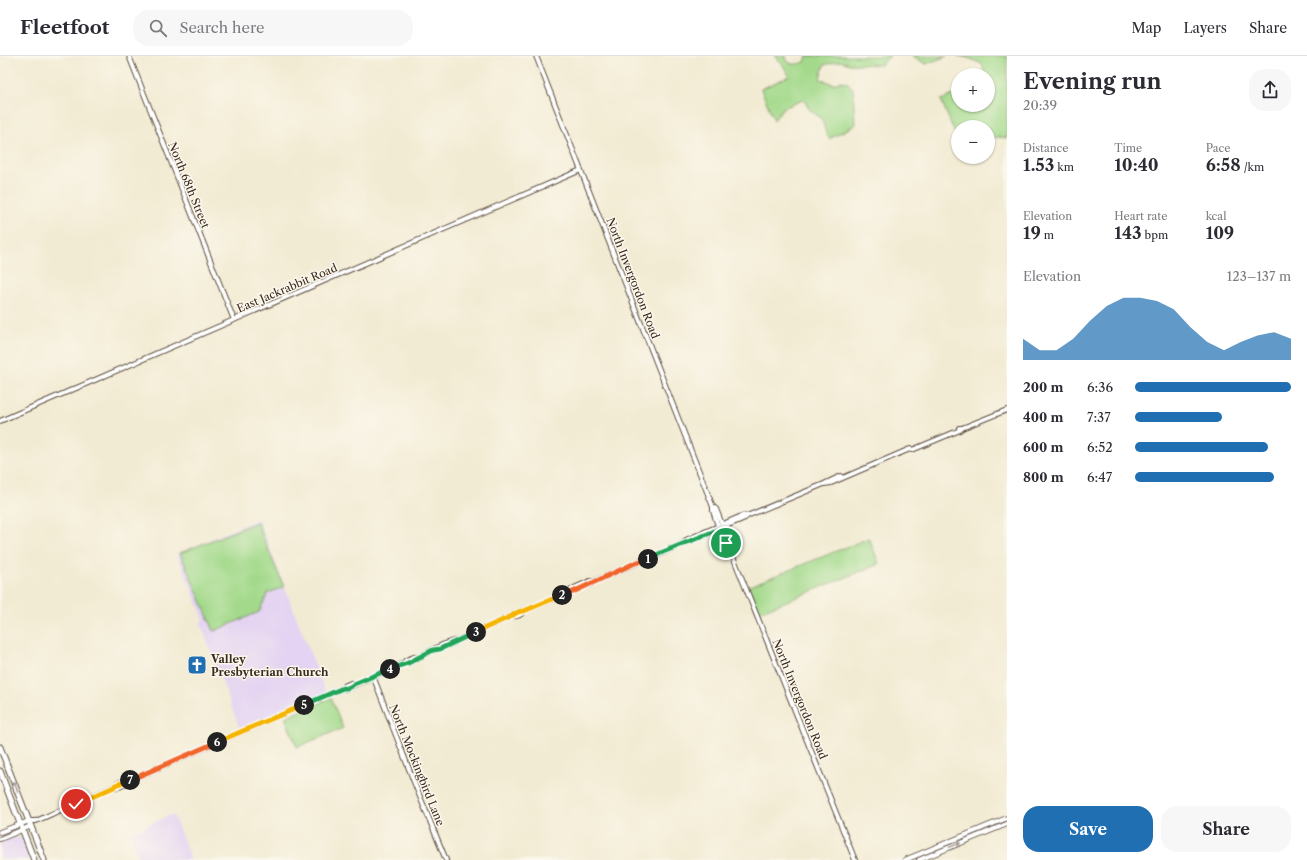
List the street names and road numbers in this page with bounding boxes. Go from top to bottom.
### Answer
street label: North 68th Street [165,140,213,230]
street label: North Invergordon Road [603,216,663,341]
street label: East Jackrabbit Road [235,260,340,315]
street label: North Invergordon Road [769,637,831,761]
street label: North Mockingbird Lane [386,702,448,828]

